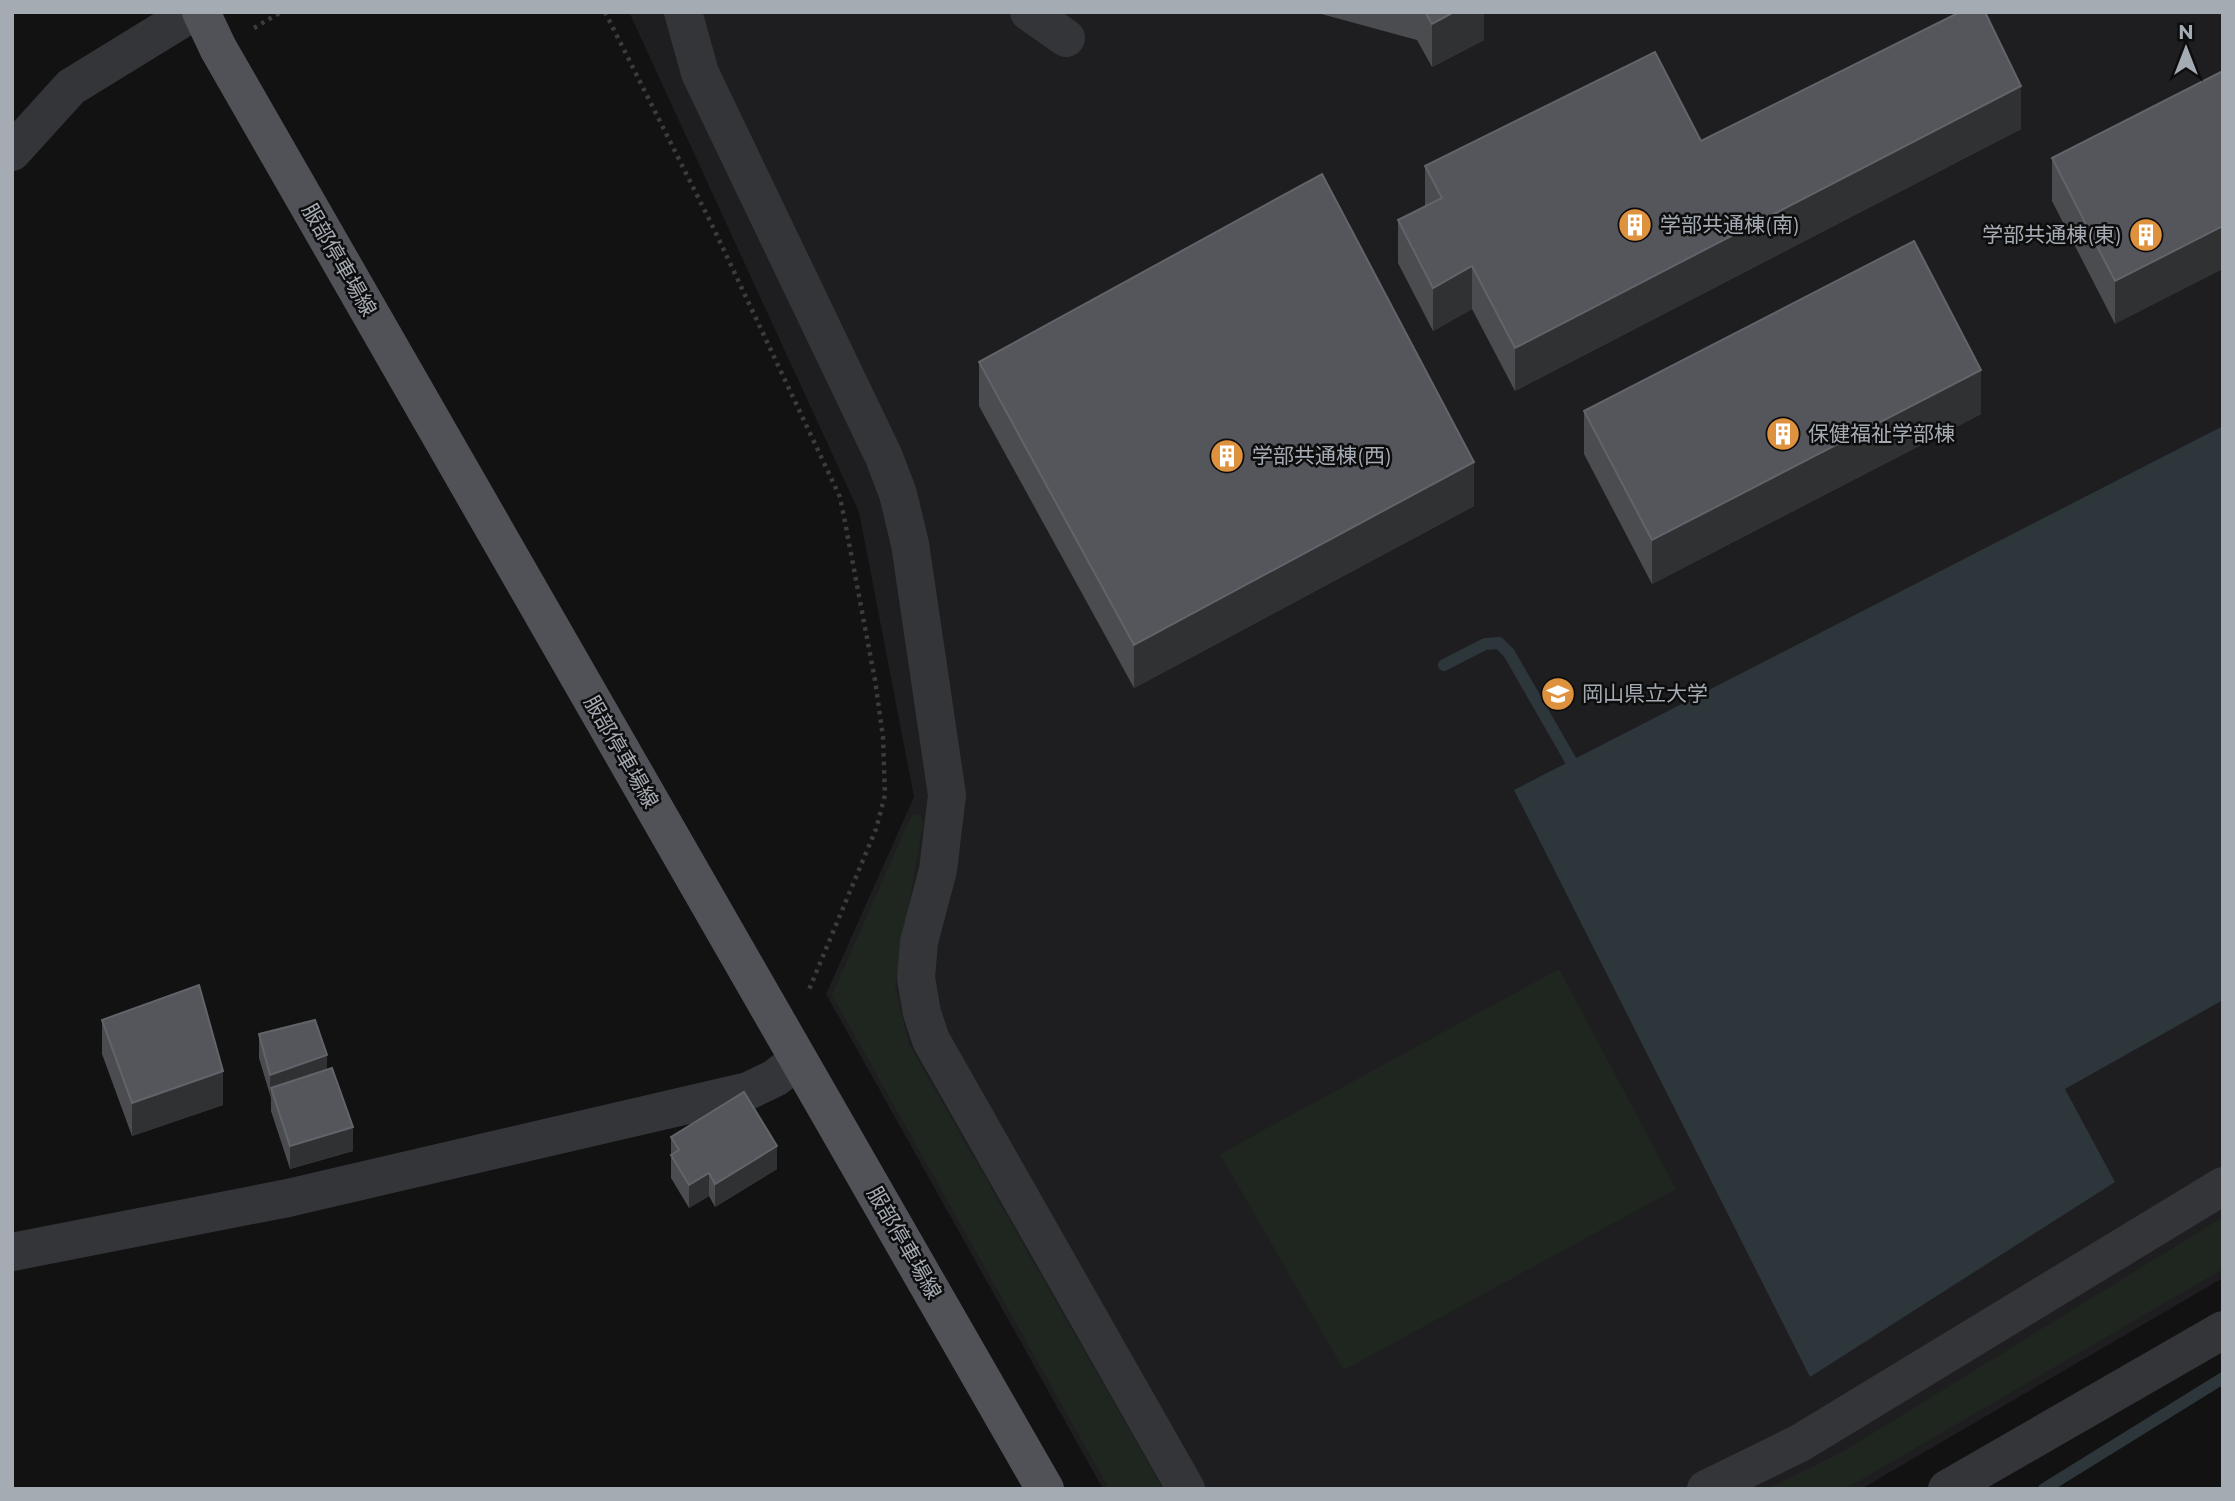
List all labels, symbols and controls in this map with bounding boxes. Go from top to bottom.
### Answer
north arrow [2151,14,2221,84]
text: N [2178,21,2194,44]
street label: 服部停車場線 [297,199,382,321]
building icon: 学部共通棟(南) [1616,206,1654,244]
place label: 学部共通棟(南) [1660,212,1800,237]
building icon: 学部共通棟(東) [2127,216,2165,254]
place label: 学部共通棟(東) [1982,222,2122,247]
building icon: 保健福祉学部棟 [1764,415,1802,453]
place label: 保健福祉学部棟 [1808,421,1955,446]
building icon: 学部共通棟(西) [1208,437,1246,475]
place label: 学部共通棟(西) [1252,443,1392,468]
school or university icon: 岡山県立大学 [1539,675,1577,713]
place label: 岡山県立大学 [1582,681,1708,706]
street label: 服部停車場線 [579,691,664,813]
street label: 服部停車場線 [862,1182,947,1304]

